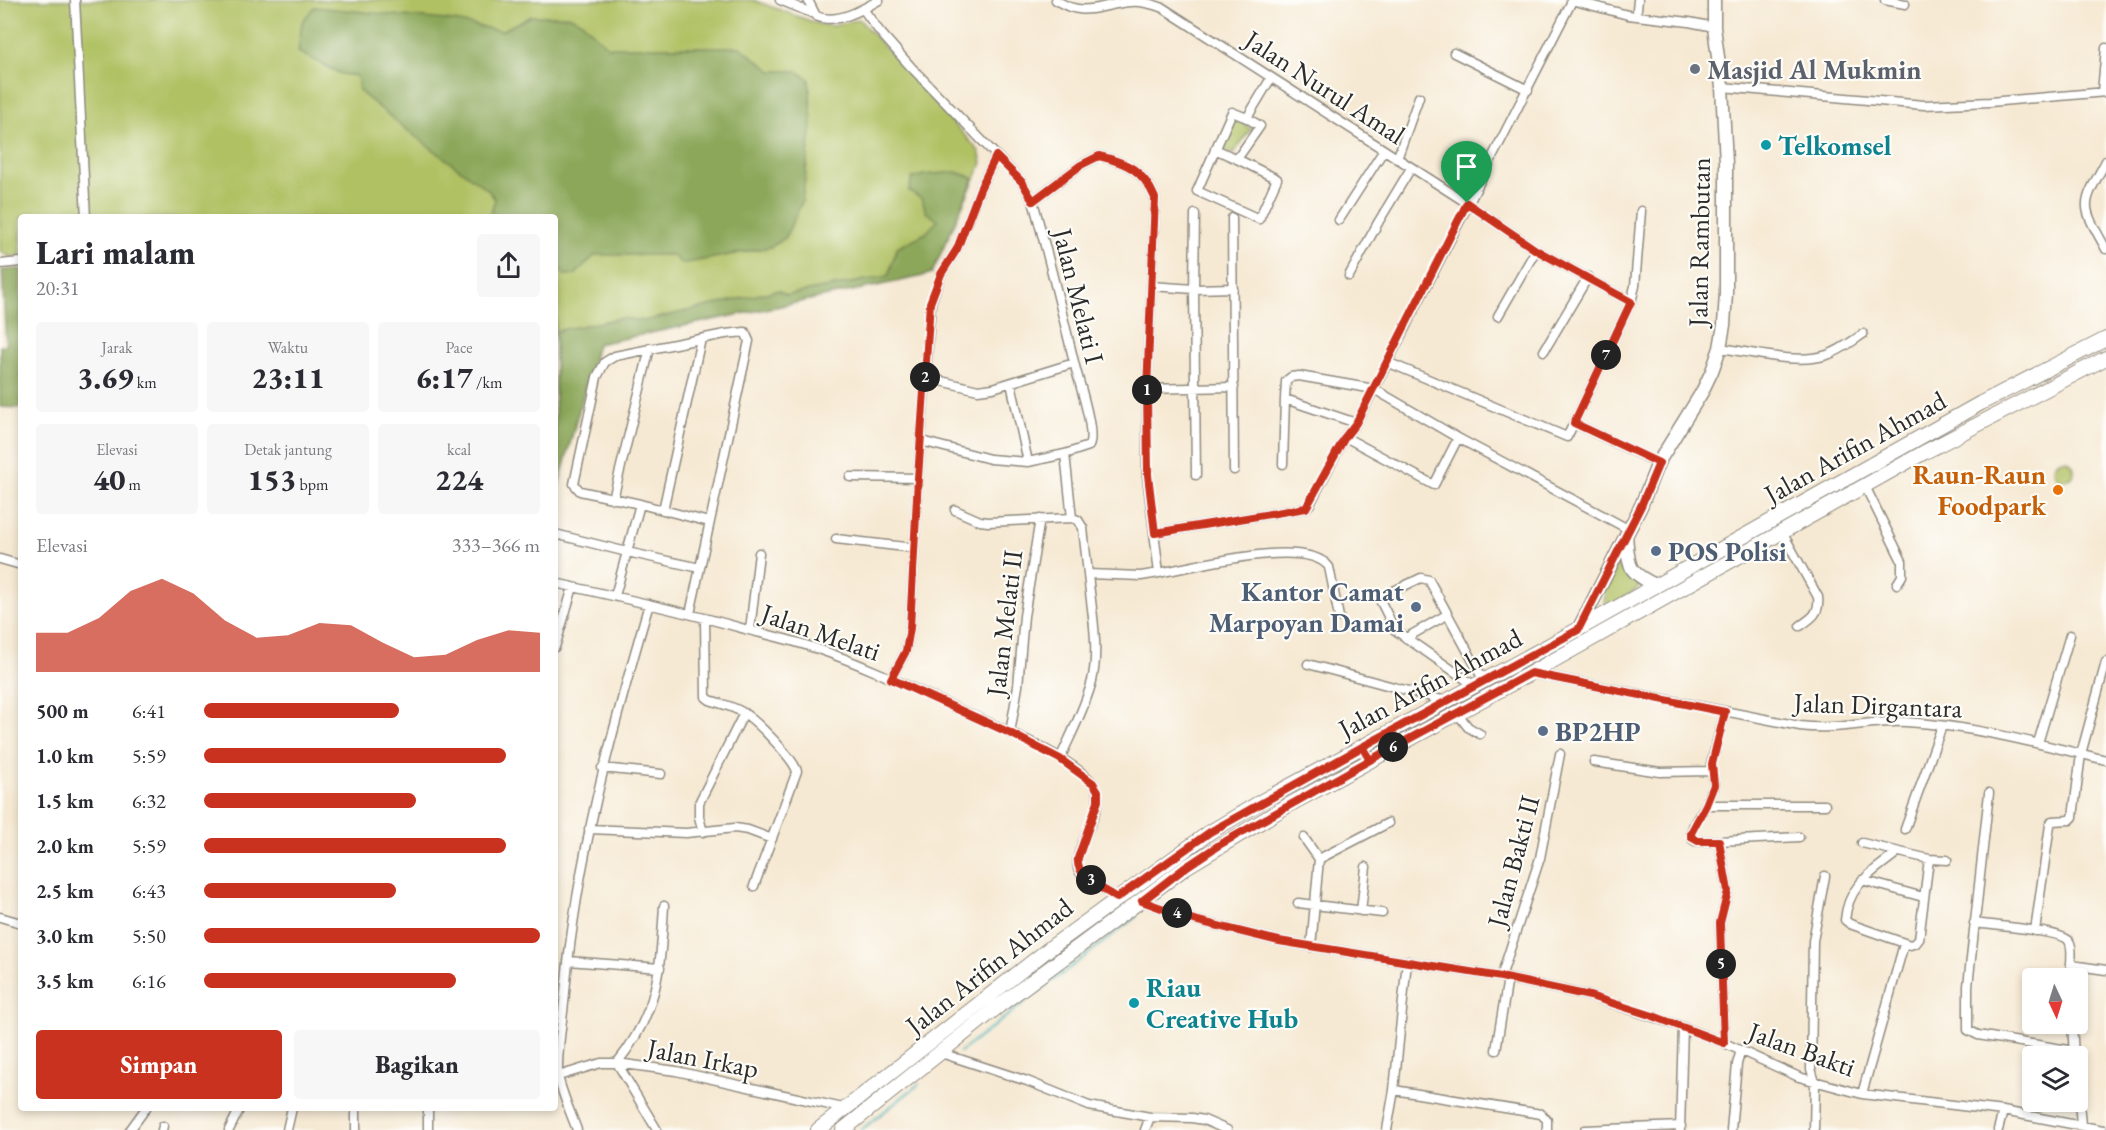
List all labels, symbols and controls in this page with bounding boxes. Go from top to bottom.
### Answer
street label: Jalan Nurul Amal [1236,21,1412,152]
place label: Masjid Al Mukmin [1707,52,1922,87]
marker: Masjid Al Mukmin [1688,62,1702,76]
place label: Telkomsel [1778,128,1892,163]
marker: Telkomsel [1759,138,1773,152]
pin [1441,141,1492,203]
icon: arrive [1450,150,1483,183]
street label: Jalan Rambutan [1680,157,1718,329]
street label: Jalan Melati I [1045,223,1113,367]
text: Lari malam [36,231,195,274]
button: share [477,234,540,297]
text: 20:31 [36,275,79,301]
text: Jarak [101,337,133,358]
text: Waktu [268,337,308,358]
text: Pace [446,337,472,358]
pin: 7 [1591,340,1621,370]
text: 7 [1602,344,1610,365]
text: 3.69 [77,358,133,397]
text: 23:11 [251,358,325,397]
text: 6:17 [416,358,473,397]
pin: 2 [910,362,940,392]
text: 2 [921,366,929,387]
text: km [133,372,157,393]
text: /km [473,372,502,393]
pin: 1 [1132,375,1162,405]
text: 1 [1143,379,1151,400]
street label: Jalan Arifin Ahmad [1756,382,1952,512]
text: Elevasi [96,439,138,460]
text: Detak jantung [244,439,332,460]
text: kcal [447,439,471,460]
place label: Raun-Raun Foodpark [1912,457,2047,523]
text: 40 [93,460,125,499]
text: 153 [248,460,296,499]
text: 224 [435,460,483,499]
text: m [125,474,141,495]
text: bpm [296,474,328,495]
marker: Raun-Raun Foodpark [2051,483,2065,497]
text: Elevasi [36,532,88,558]
text: 333–366 m [452,532,540,558]
place label: POS Polisi [1668,534,1787,569]
marker: POS Polisi [1649,544,1663,558]
street label: Jalan Melati II [977,548,1030,700]
place label: Kantor Camat Marpoyan Damai [1209,574,1404,640]
street label: Jalan Melati [755,595,885,669]
marker: Kantor Camat Marpoyan Damai [1409,600,1423,614]
street label: Jalan Arifin Ahmad [1330,620,1528,747]
street label: Jalan Dirgantara [1791,684,1963,725]
text: 500 m [36,698,89,724]
text: 6:41 [132,698,166,724]
place label: BP2HP [1555,714,1641,749]
marker: BP2HP [1536,724,1550,738]
pin: 6 [1378,732,1408,762]
text: 6 [1389,736,1397,757]
text: 1.0 km [36,743,94,769]
text: 5:59 [132,743,166,769]
text: 1.5 km [36,788,94,814]
text: 6:32 [132,788,166,814]
street label: Jalan Bakti II [1478,791,1547,933]
text: 2.0 km [36,833,94,859]
text: 5:59 [132,833,166,859]
pin: 3 [1076,865,1106,895]
text: 3 [1087,869,1095,890]
text: 2.5 km [36,878,94,904]
text: 6:43 [132,878,166,904]
street label: Jalan Arifin Ahmad [897,890,1080,1043]
pin: 4 [1162,898,1192,928]
text: 4 [1173,902,1181,923]
text: 3.0 km [36,923,94,949]
text: 5:50 [132,923,166,949]
pin: 5 [1706,949,1736,979]
text: 5 [1717,953,1725,974]
text: 3.5 km [36,968,94,994]
text: 6:16 [132,968,166,994]
north arrow [2022,968,2088,1034]
map controls [2022,968,2088,1112]
place label: Riau Creative Hub [1146,970,1298,1036]
marker: Riau Creative Hub [1127,996,1141,1010]
street label: Jalan Bakti [1742,1013,1861,1085]
button: Simpan [36,1030,282,1099]
button: Bagikan [294,1030,540,1099]
street label: Jalan Irkap [642,1030,762,1086]
button: layers [2022,1046,2088,1112]

